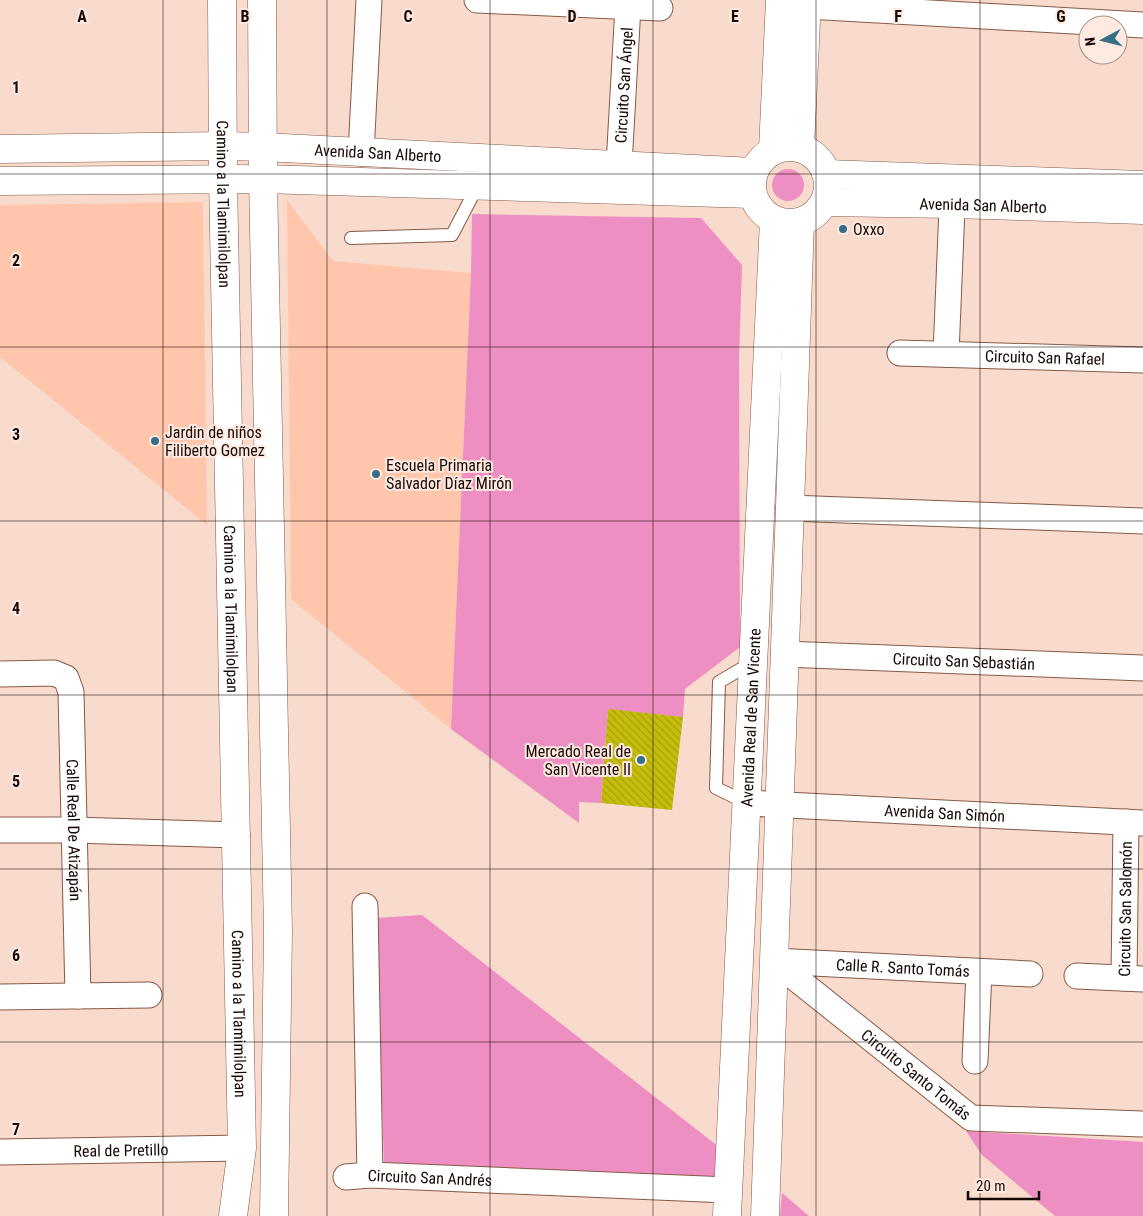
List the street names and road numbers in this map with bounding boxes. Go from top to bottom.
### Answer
street label: Circuito San Ángel [611,27,636,144]
street label: Camino a la Tlamimilolpan [213,120,235,288]
street label: Avenida San Alberto [314,140,442,166]
street label: Avenida San Alberto [919,194,1047,216]
street label: Circuito San Rafael [985,346,1105,368]
street label: Camino a la Tlamimilolpan [220,525,243,693]
street label: Avenida Real de San Vicente [737,628,764,807]
street label: Circuito San Sebastián [892,649,1035,673]
street label: Calle Real De Atizapán [63,759,85,901]
street label: Avenida San Simón [884,800,1006,826]
street label: Circuito San Salomón [1115,841,1135,977]
street label: Camino a la Tlamimilolpan [228,930,251,1098]
street label: Calle R. Santo Tomás [835,955,970,980]
street label: Circuito Santo Tomás [858,1025,975,1124]
street label: Real de Pretillo [73,1140,169,1160]
street label: Circuito San Andrés [367,1165,492,1190]

